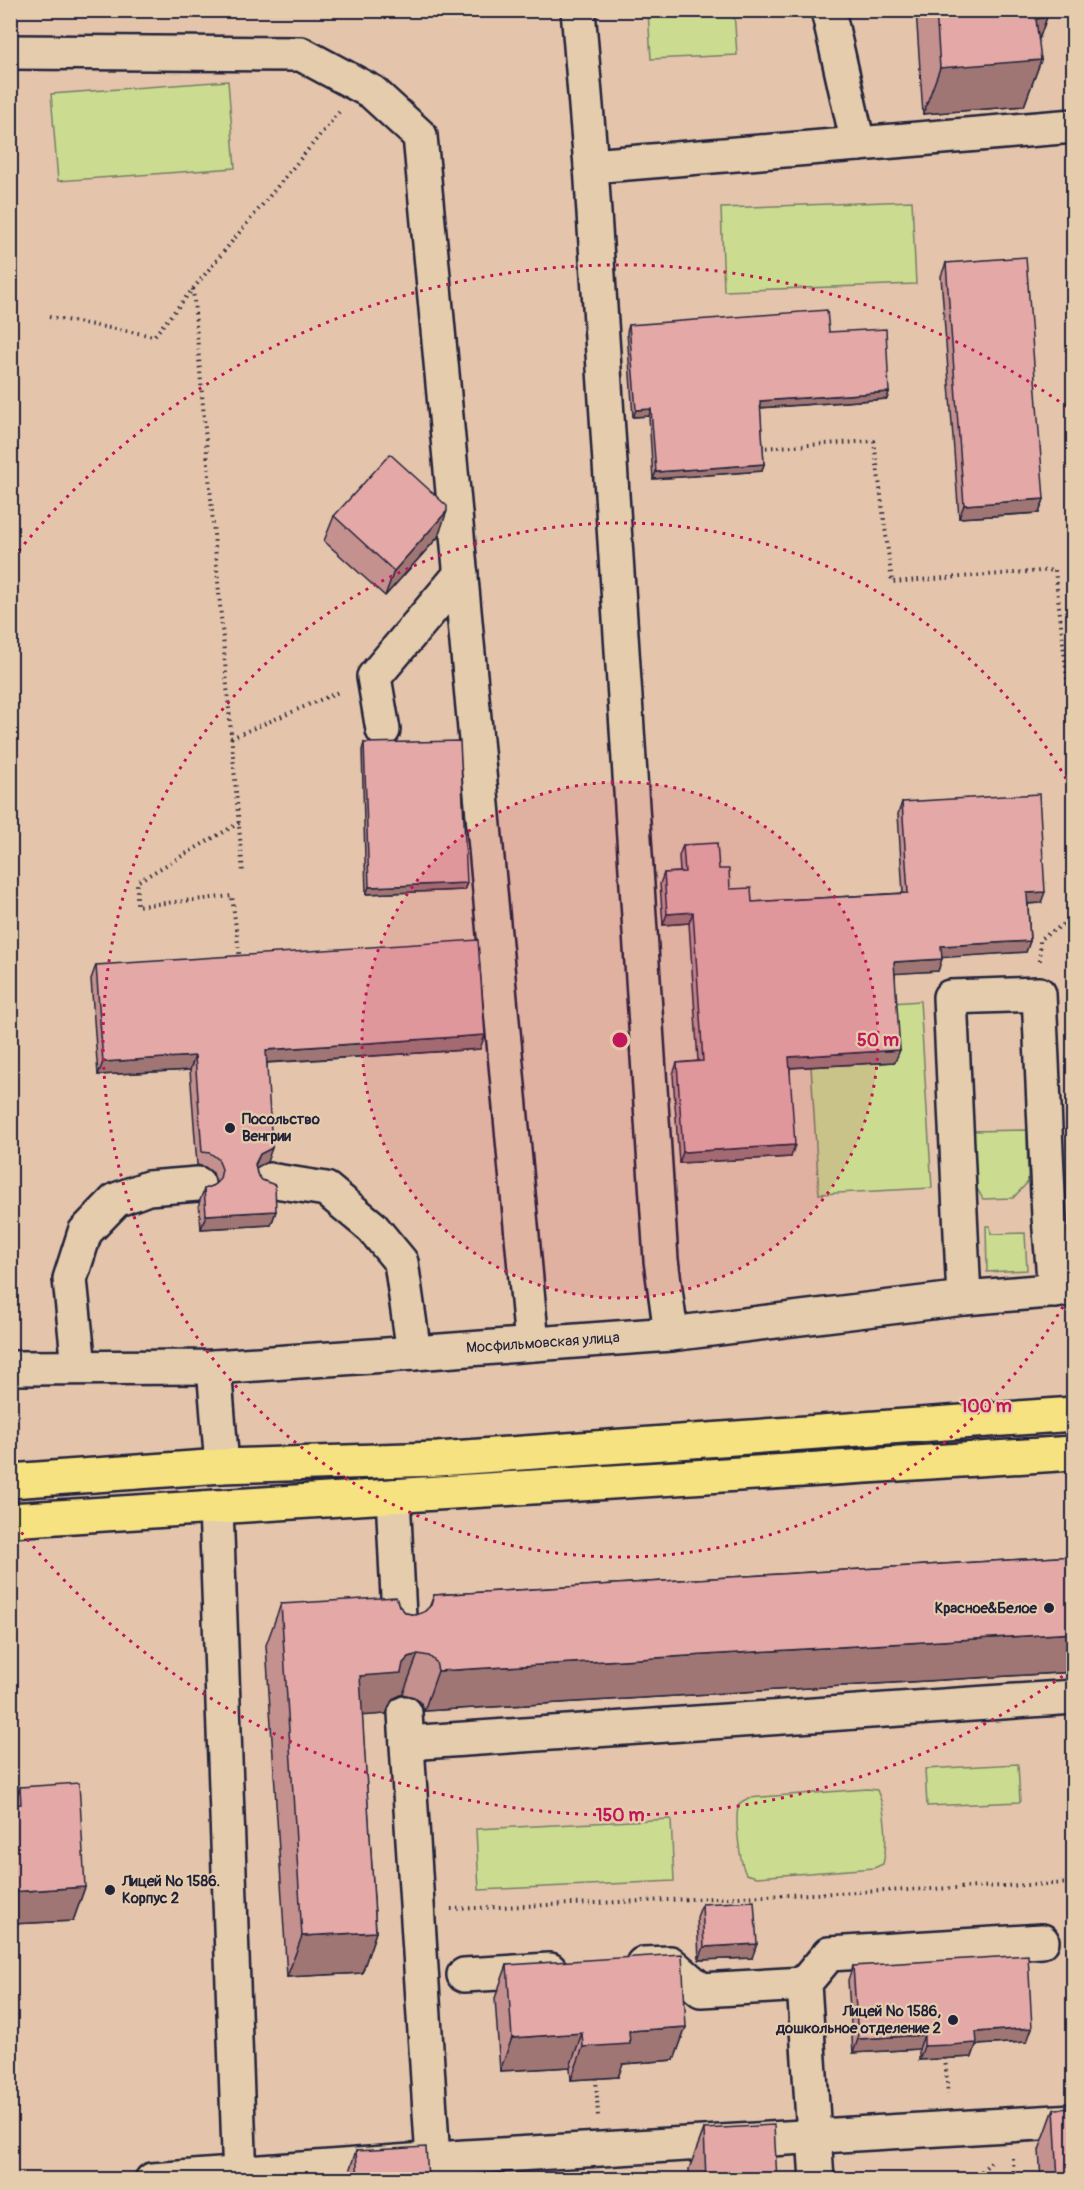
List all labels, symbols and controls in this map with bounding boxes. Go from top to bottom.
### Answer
text: 50 m [857,1029,899,1052]
centre of rings [610,1030,630,1050]
place label: Посольство Венгрии [242,1110,320,1146]
marker: Посольство Венгрии [223,1121,237,1135]
street label: Мосфильмовская улица [466,1328,620,1358]
text: 100 m [960,1395,1012,1418]
place label: Красное&Белое [935,1599,1038,1618]
marker: Красное&Белое [1042,1601,1056,1615]
text: 150 m [596,1804,645,1827]
place label: Лицей № 1586. Корпус 2 [121,1872,220,1908]
marker: Лицей № 1586. Корпус 2 [103,1883,117,1897]
place label: Лицей № 1586, дошкольное отделение 2 [775,2002,941,2038]
marker: Лицей № 1586, дошкольное отделение 2 [946,2013,960,2027]

